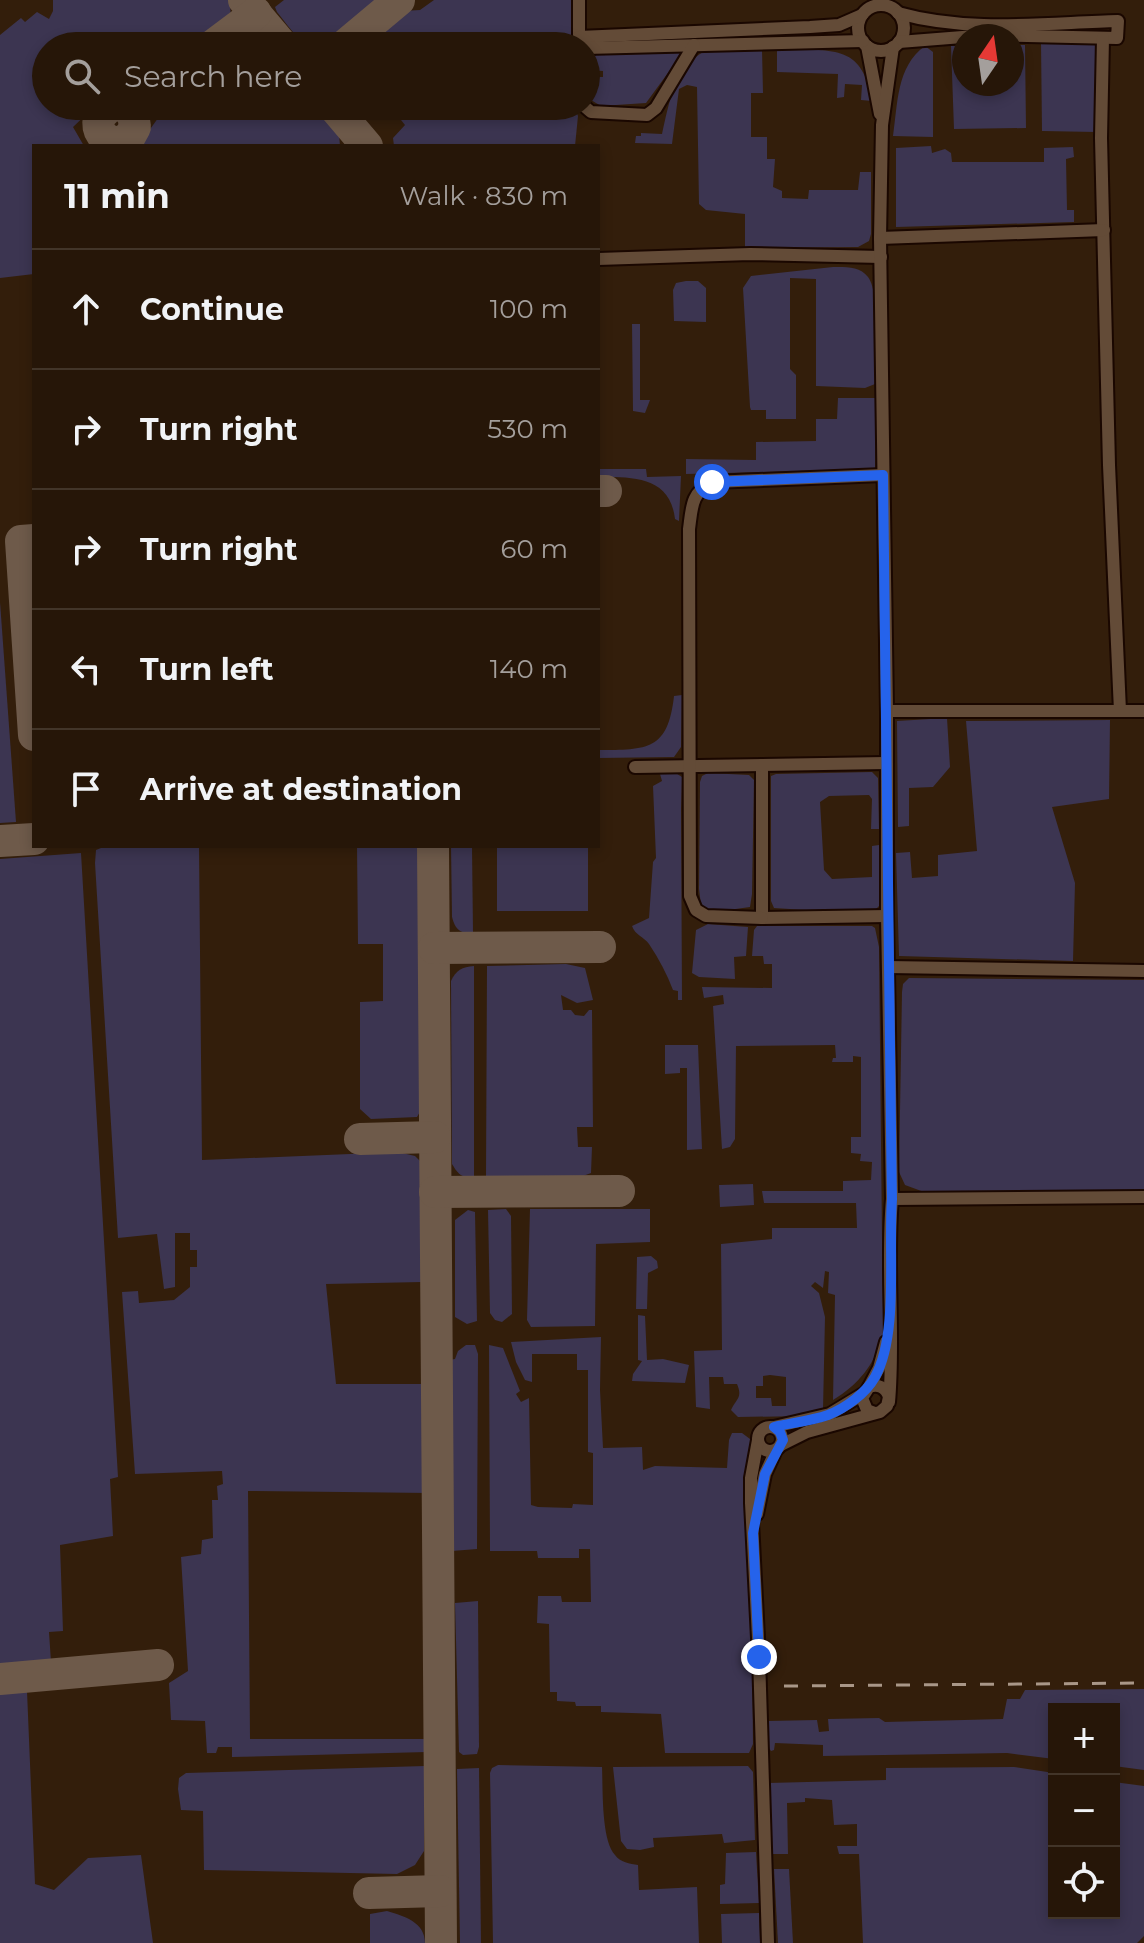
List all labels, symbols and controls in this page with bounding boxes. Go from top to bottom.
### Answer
north arrow [952,24,1024,96]
search box [32,32,600,120]
icon: search [60,54,104,98]
text: Search here [124,58,302,95]
text: 11 min [64,175,170,217]
text: Walk · 830 m [400,180,568,212]
icon: ahead [64,287,108,331]
text: Continue [140,291,284,328]
text: 100 m [490,293,568,325]
icon: right [64,407,108,451]
text: Turn right [140,411,297,448]
text: 530 m [487,413,568,445]
route start [694,464,730,500]
icon: right [64,527,108,571]
text: Turn right [140,531,297,568]
text: 60 m [501,533,568,565]
icon: left [64,647,108,691]
text: Turn left [140,651,273,688]
text: 140 m [490,653,568,685]
icon: arrive [64,767,108,811]
text: Arrive at destination [140,771,462,808]
route end [741,1639,777,1675]
map controls [1048,1703,1120,1919]
button: + [1048,1703,1120,1775]
button: − [1048,1775,1120,1847]
button: locate [1048,1847,1120,1919]

